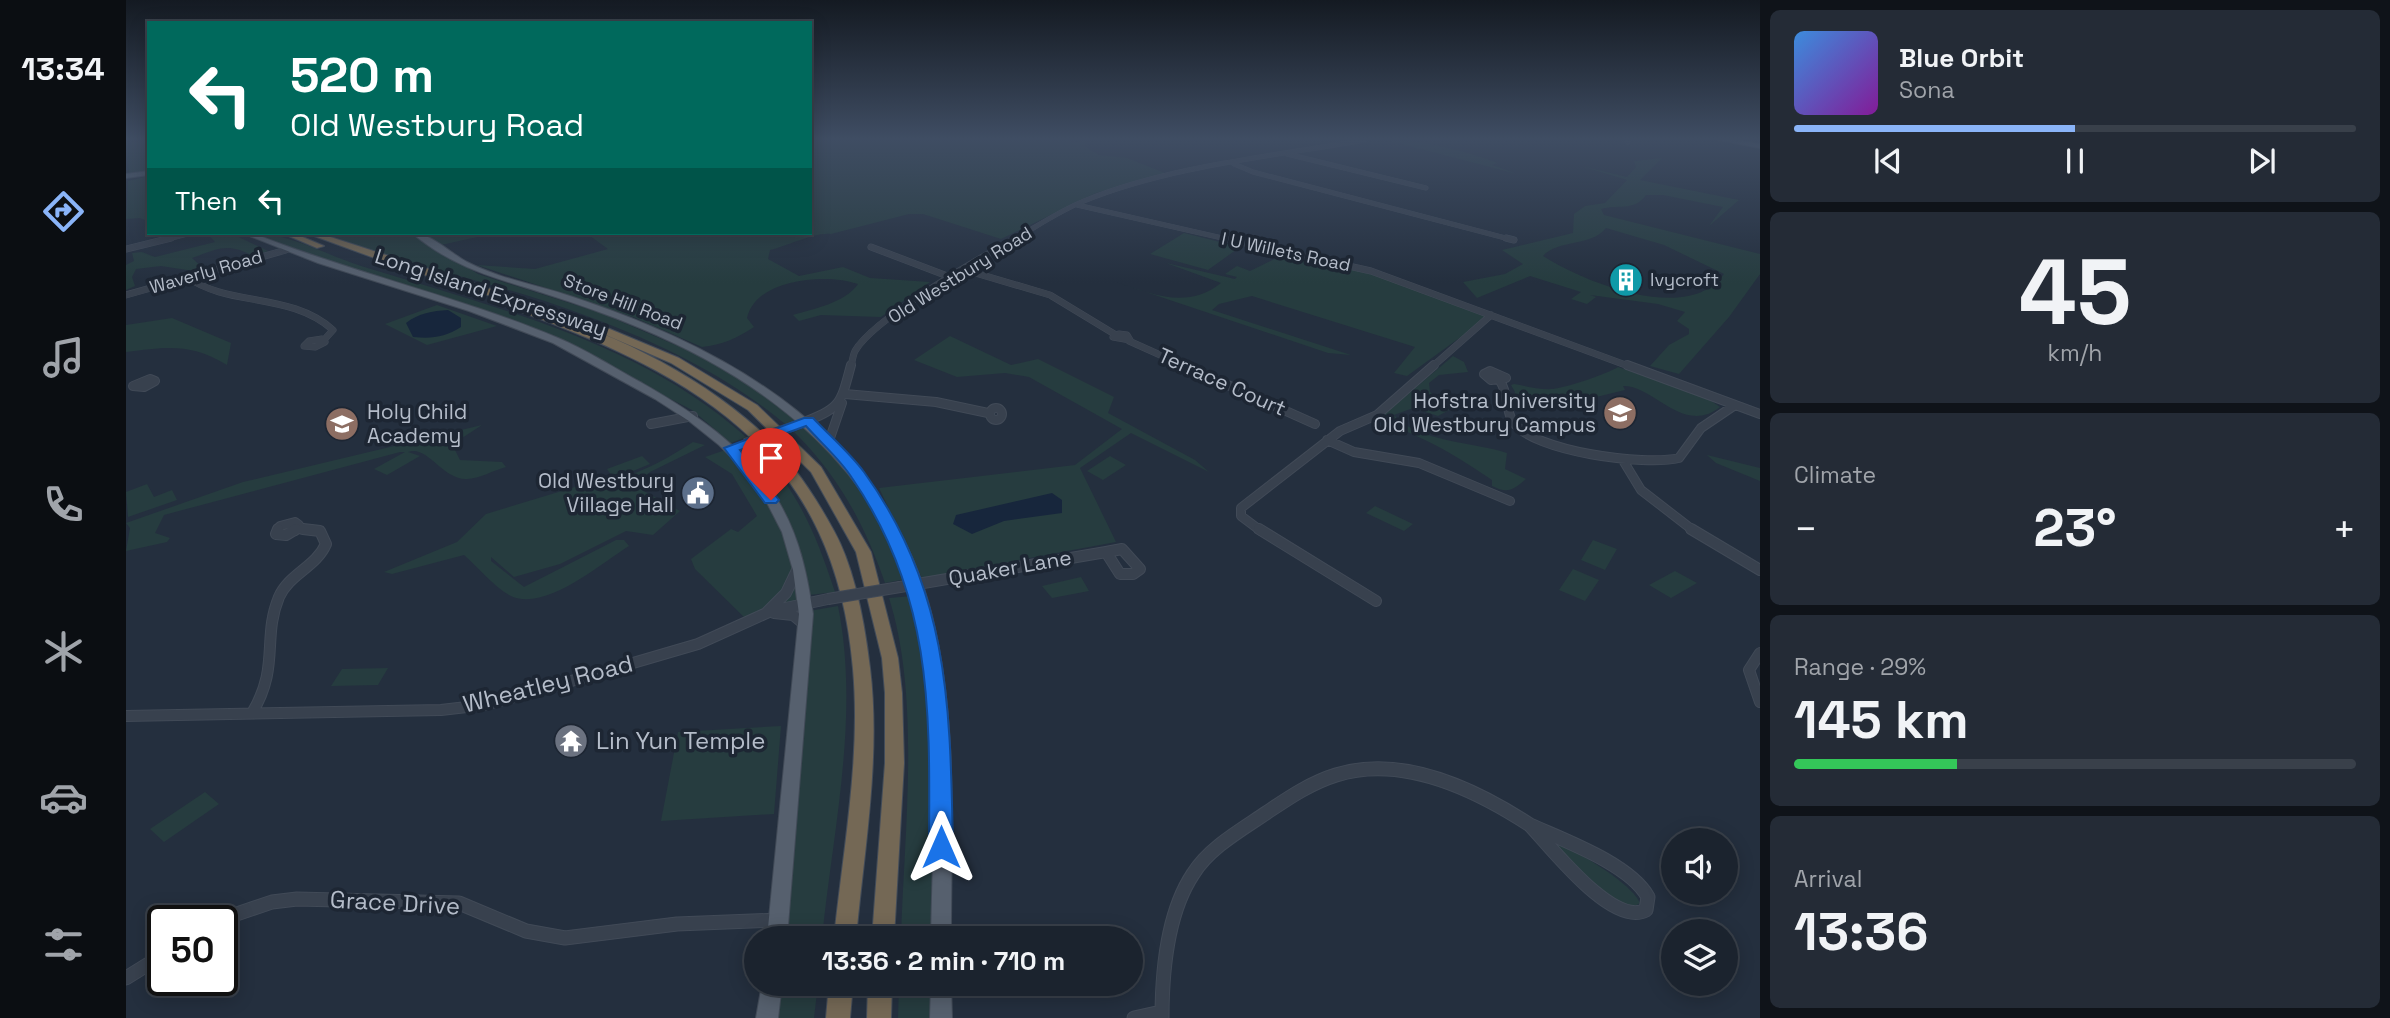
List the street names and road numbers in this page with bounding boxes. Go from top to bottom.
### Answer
street label: Old Westbury Road [883,221,1036,328]
street label: I U Willets Road [1219,227,1353,276]
street label: Long Island Expressway [372,242,611,343]
street label: Waverly Road [147,244,265,299]
street label: Store Hill Road [560,268,686,335]
street label: Terrace Court [1154,341,1290,422]
street label: Quaker Lane [946,543,1073,592]
street label: Wheatley Road [460,647,636,720]
street label: Grace Drive [329,884,461,921]

